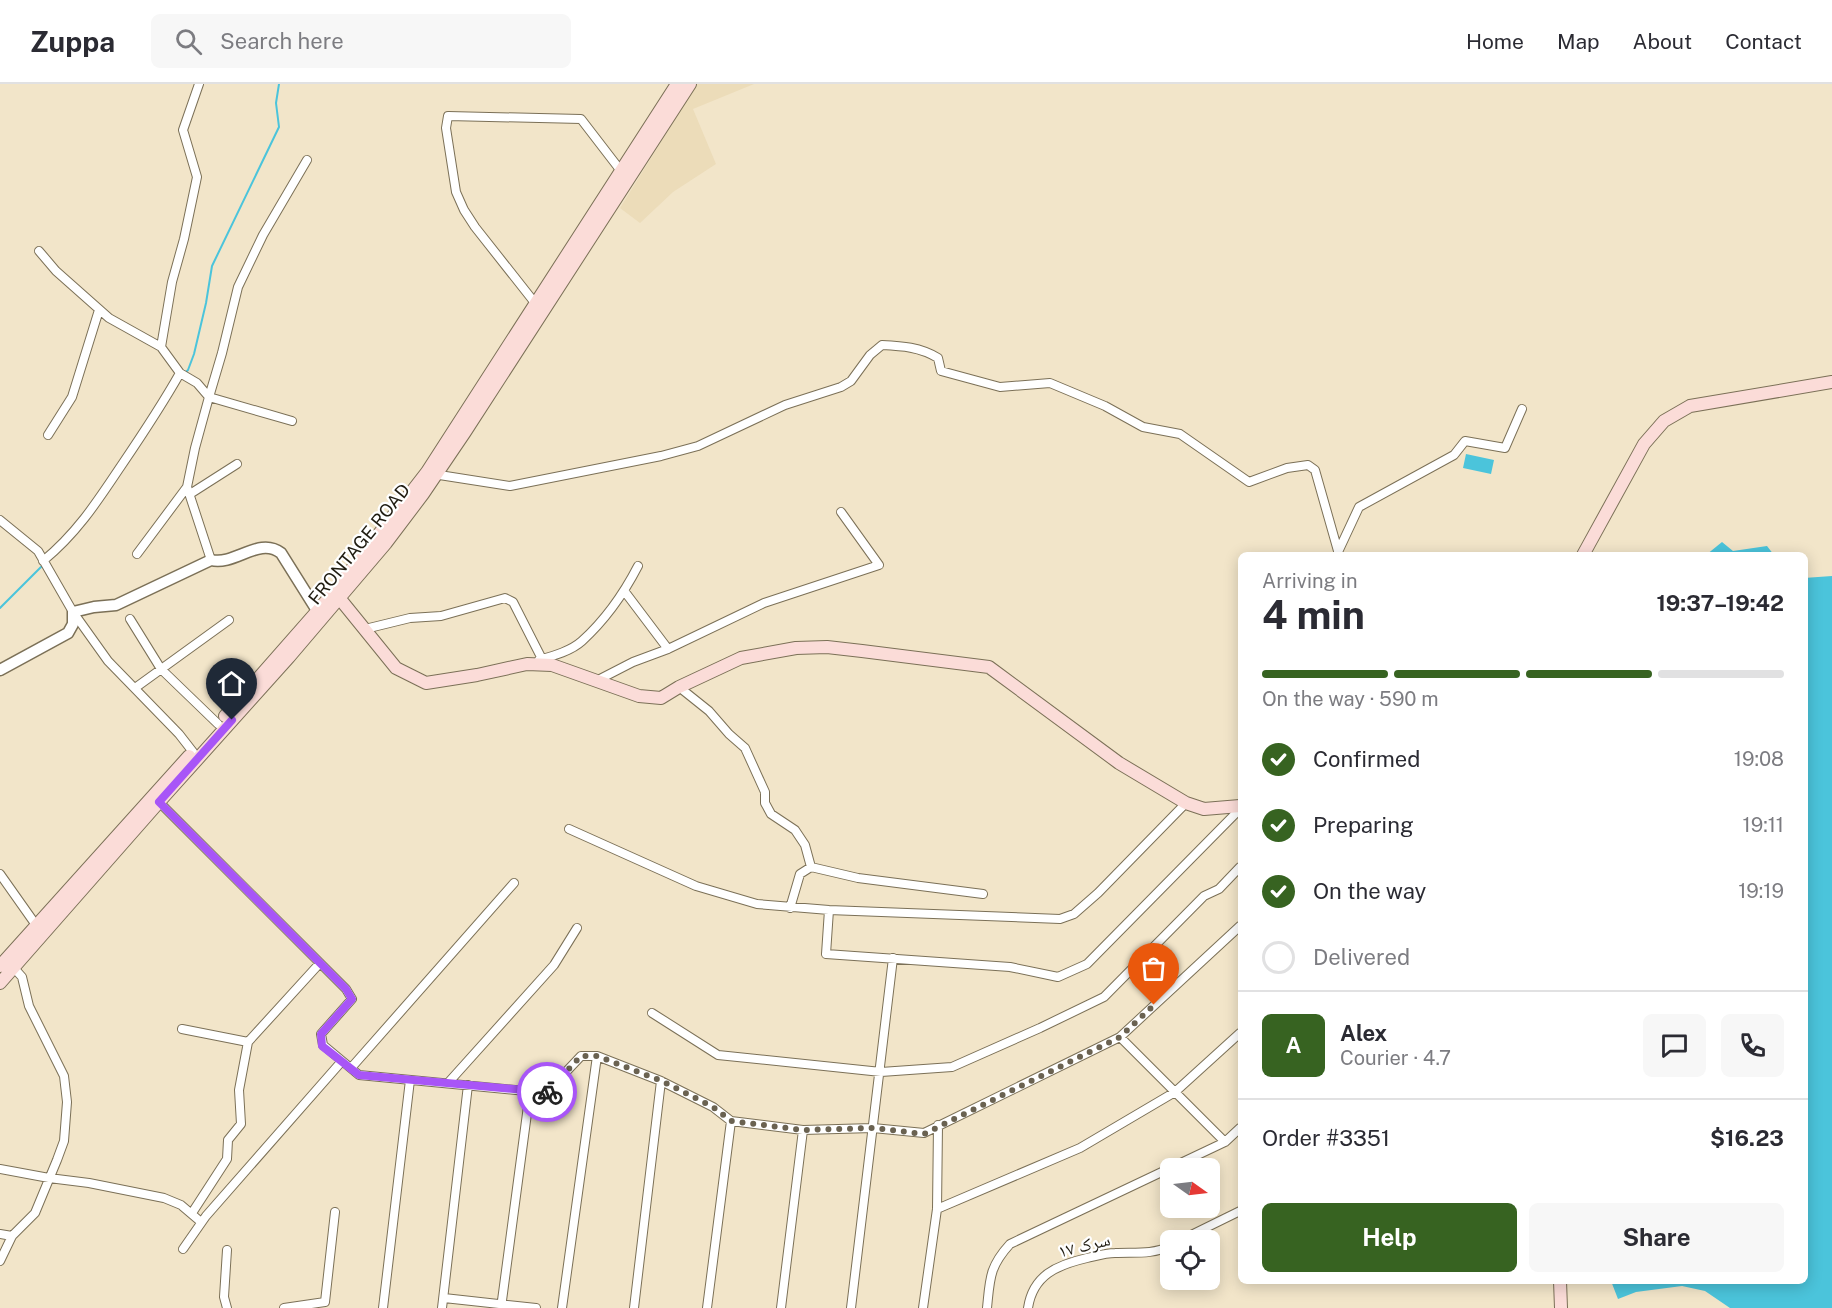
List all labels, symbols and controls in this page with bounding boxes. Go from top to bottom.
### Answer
search box [151,14,571,68]
text: Zuppa [30,25,115,58]
icon: search [172,25,205,58]
text: Search here [220,28,344,54]
text: Home [1466,29,1524,54]
text: Map [1557,29,1600,54]
text: About [1633,29,1692,54]
text: Contact [1725,29,1802,54]
street label: FRONTAGE ROAD [304,479,414,609]
text: Arriving in [1262,569,1357,593]
text: 19:37–19:42 [1656,590,1784,616]
text: 4 min [1262,592,1365,638]
pin [206,658,257,720]
icon: home [215,667,248,700]
text: On the way · 590 m [1262,687,1439,711]
icon: check [1262,743,1295,776]
text: Confirmed [1313,746,1420,772]
text: 19:08 [1734,747,1784,771]
icon: check [1262,809,1295,842]
text: Preparing [1313,812,1414,838]
text: 19:11 [1743,813,1784,837]
icon: check [1262,875,1295,908]
text: On the way [1313,878,1426,904]
text: 19:19 [1738,879,1784,903]
pin [1128,943,1179,1005]
text: Delivered [1313,944,1410,970]
icon: bag [1137,952,1170,985]
button: chat [1643,1014,1706,1077]
button: phone [1721,1014,1784,1077]
text: Alex [1340,1020,1387,1046]
text: A [1286,1032,1301,1058]
text: Courier · 4.7 [1340,1046,1451,1070]
courier [517,1062,577,1122]
icon: bike [531,1076,564,1109]
text: Order #3351 [1262,1125,1390,1151]
text: $16.23 [1710,1125,1784,1151]
north arrow [1160,1158,1220,1218]
map controls [1160,1158,1220,1290]
button: Help [1262,1203,1517,1272]
button: Share [1529,1203,1784,1272]
street label: سرک ۱۷ [1056,1228,1112,1262]
button: locate [1160,1230,1220,1290]

